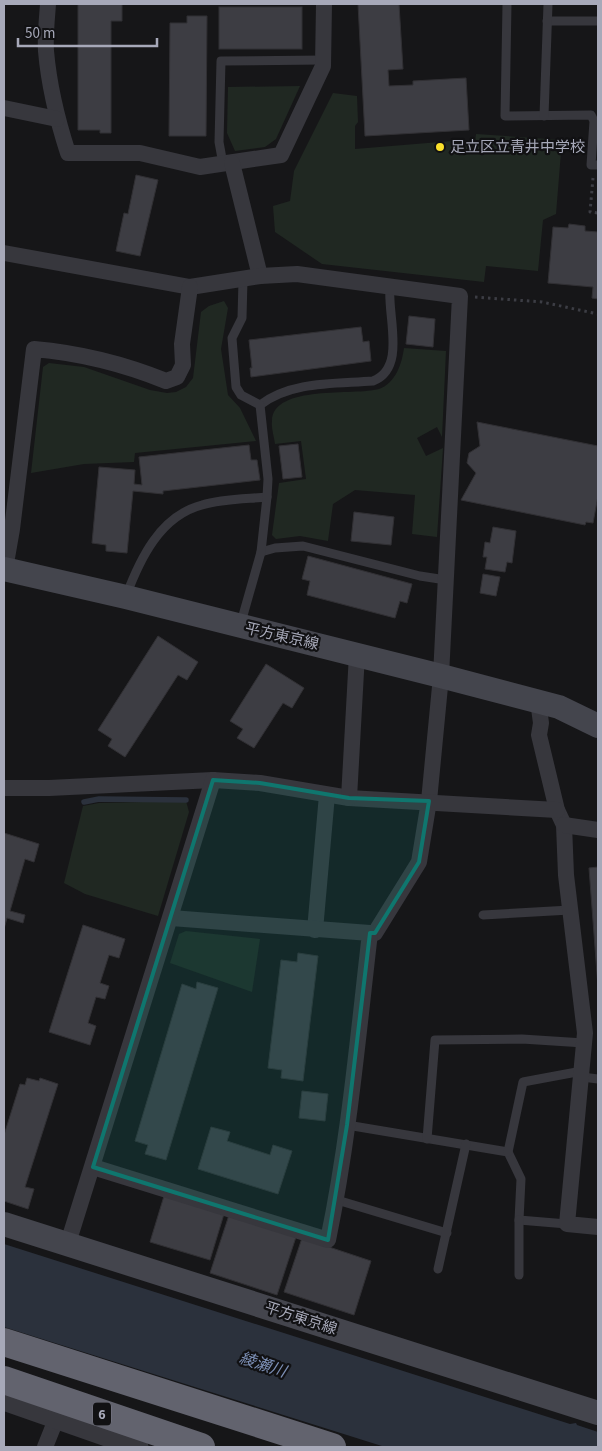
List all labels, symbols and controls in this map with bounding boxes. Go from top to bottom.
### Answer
scale bar [18,15,156,47]
text: 50 m [25,23,55,44]
place label: 足立区立青井中学校 [450,137,585,158]
marker: 足立区立青井中学校 [434,141,446,153]
street label: 平方東京線 [243,618,321,655]
street label: 平方東京線 [262,1297,340,1340]
water label: 綾瀬川 [236,1347,291,1383]
road number: 6 [93,1402,111,1426]

